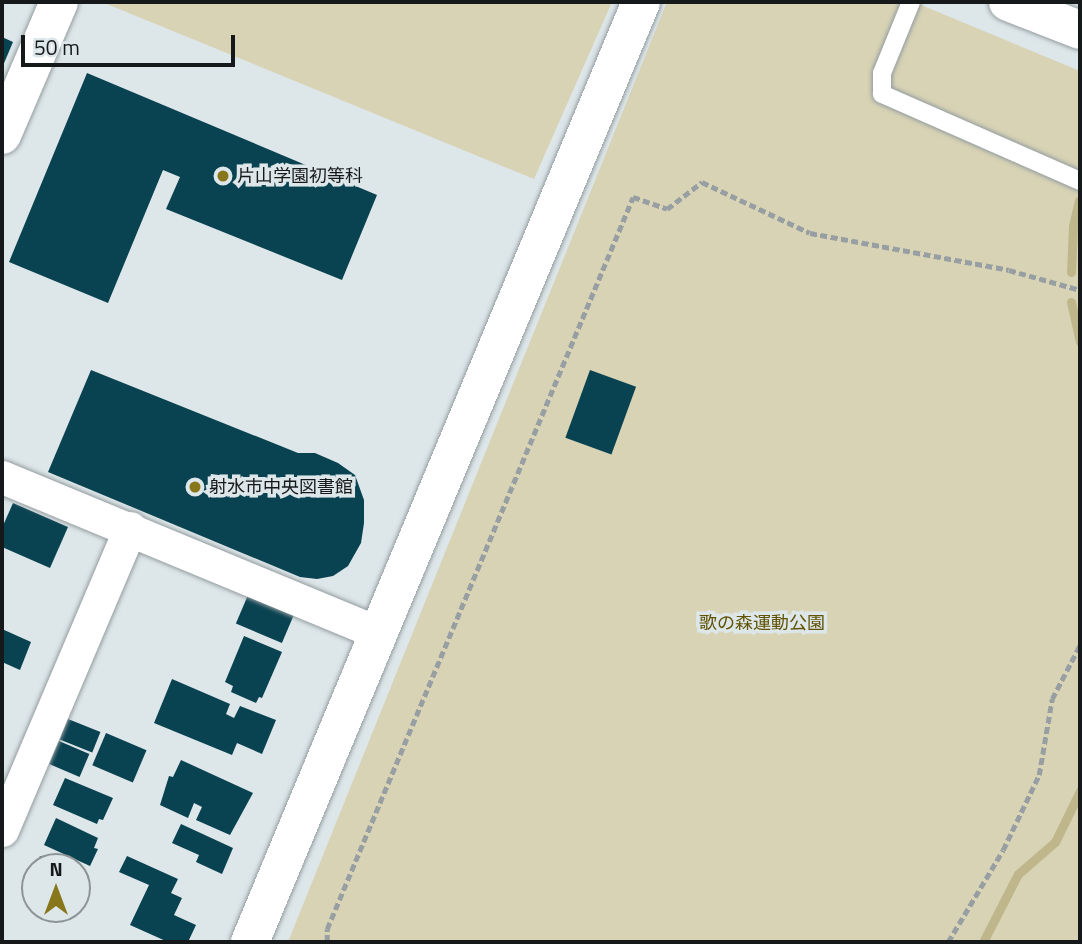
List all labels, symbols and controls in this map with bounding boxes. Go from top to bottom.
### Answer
scale bar [24,21,238,65]
text: 50 m [34,31,80,63]
place label: 片山学園初等科 [237,165,363,187]
marker: 片山学園初等科 [215,168,231,184]
place label: 射水市中央図書館 [209,476,353,498]
marker: 射水市中央図書館 [187,479,203,495]
park label: 歌の森運動公園 [699,612,825,634]
north arrow [21,853,91,923]
text: N [49,854,63,883]

